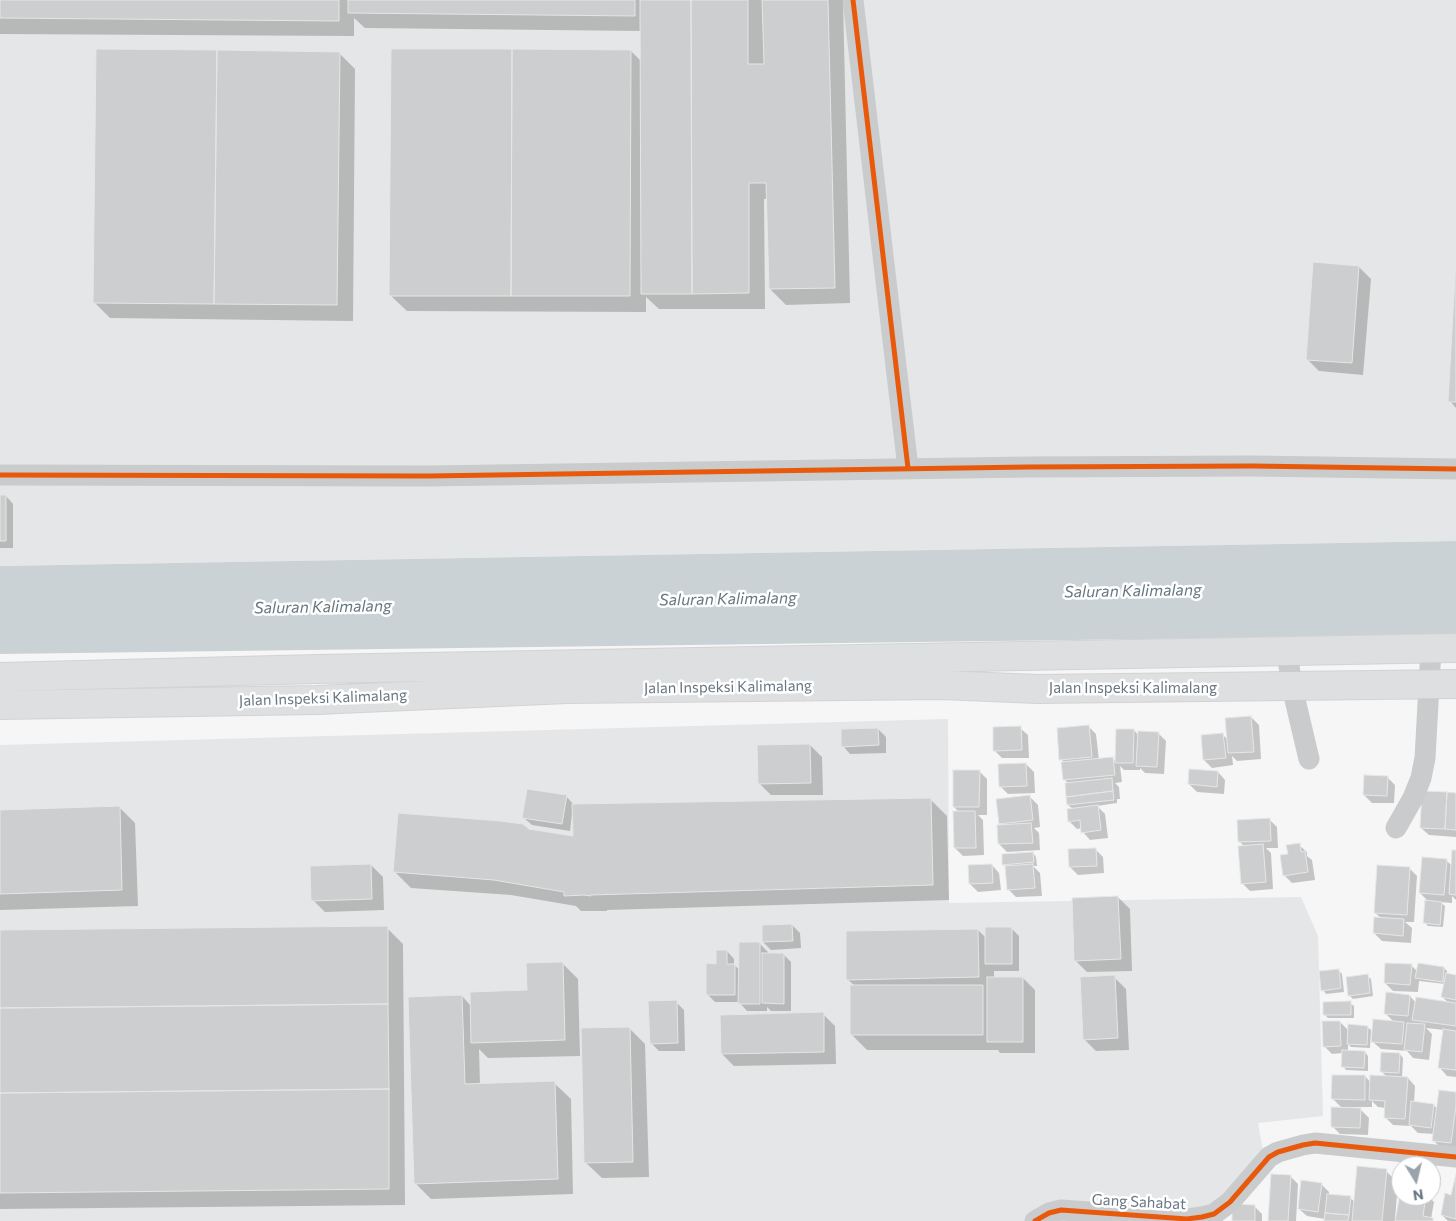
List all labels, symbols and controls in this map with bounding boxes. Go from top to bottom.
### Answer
water label: Saluran Kalimalang [1064,580,1202,602]
water label: Saluran Kalimalang [659,588,797,610]
water label: Saluran Kalimalang [254,596,392,618]
street label: Jalan Inspeksi Kalimalang [644,677,812,697]
street label: Jalan Inspeksi Kalimalang [1049,679,1217,697]
street label: Jalan Inspeksi Kalimalang [239,686,407,710]
north arrow [1391,1156,1441,1206]
text: N [1412,1186,1425,1205]
street label: Gang Sahabat [1091,1191,1187,1213]

